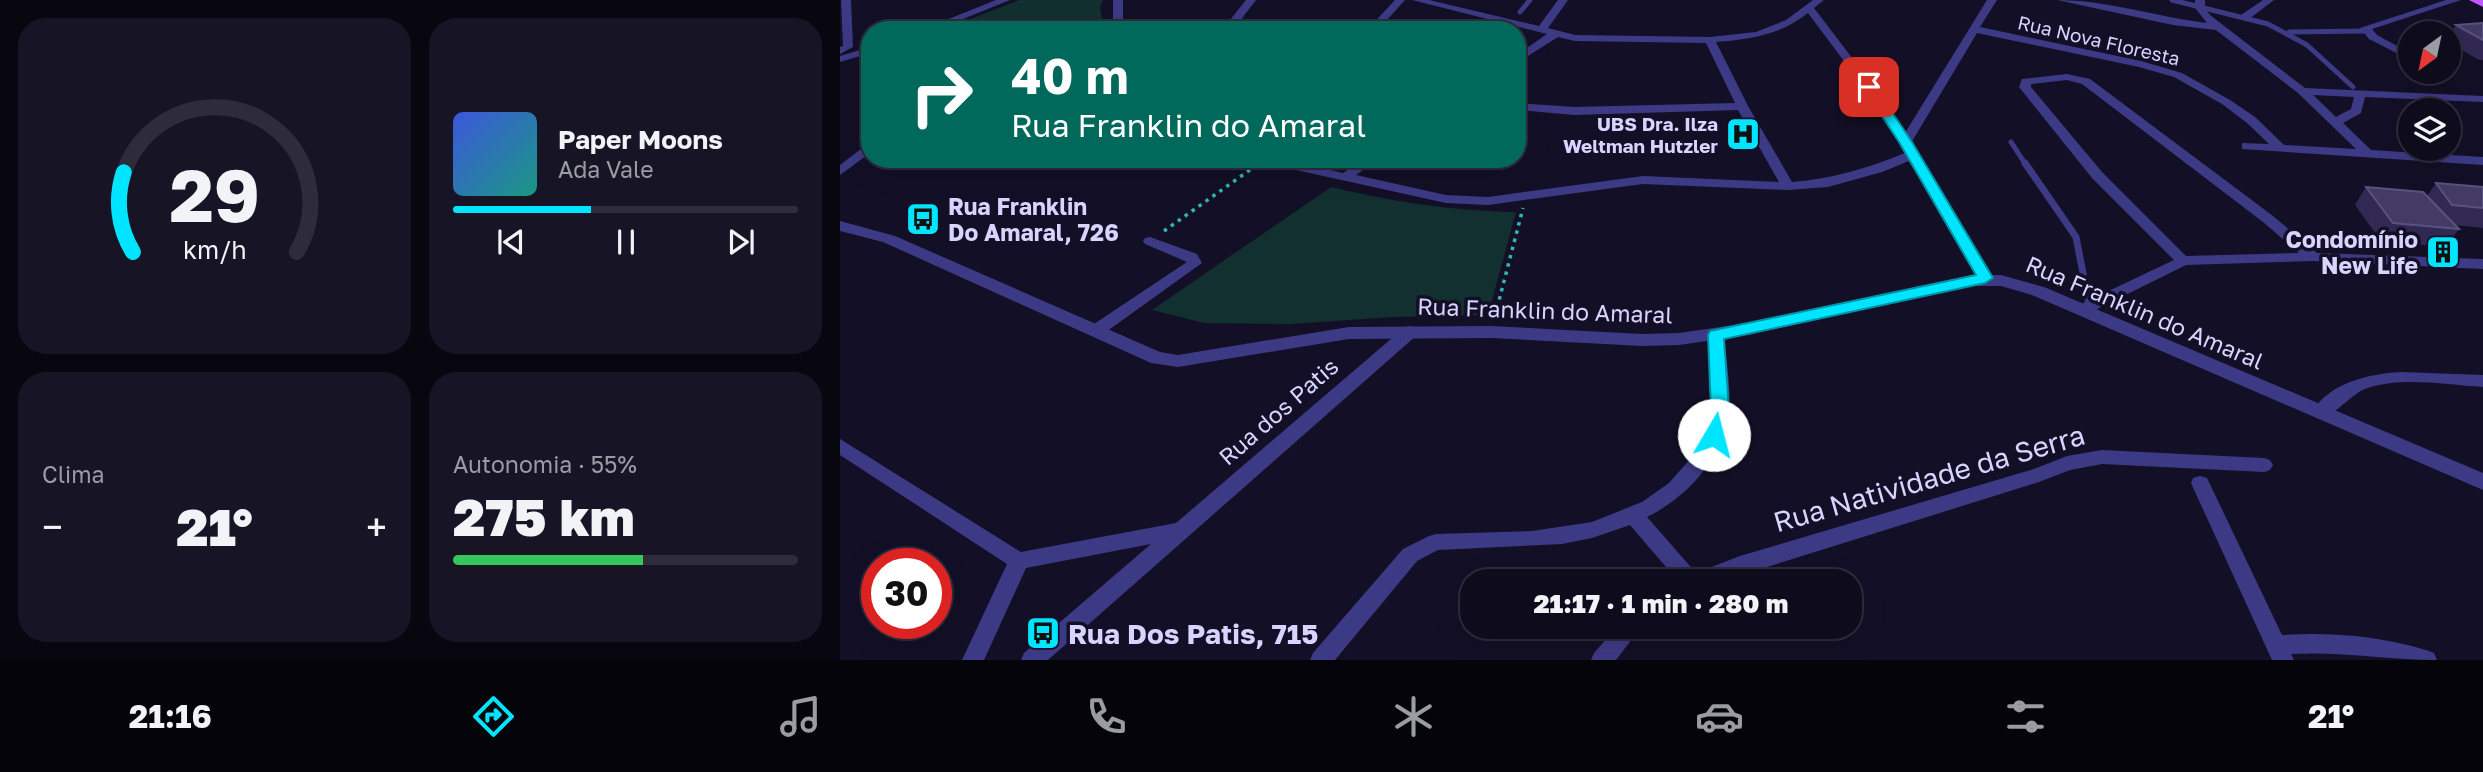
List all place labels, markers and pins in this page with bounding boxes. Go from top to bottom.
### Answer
pin [1839,57,1899,117]
place label: UBS Dra. Ilza Weltman Hutzler [1563,112,1719,157]
hospital icon: UBS Dra. Ilza Weltman Hutzler [1724,115,1762,153]
place label: Rua Franklin Do Amaral, 726 [948,192,1119,246]
bus stop icon: Rua Franklin Do Amaral, 726 [904,200,942,238]
place label: Condomínio New Life [2286,225,2418,279]
building icon: Condomínio New Life [2424,233,2462,271]
bus stop icon: Rua Dos Patis, 715 [1024,614,1062,652]
place label: Rua Dos Patis, 715 [1068,617,1318,650]

